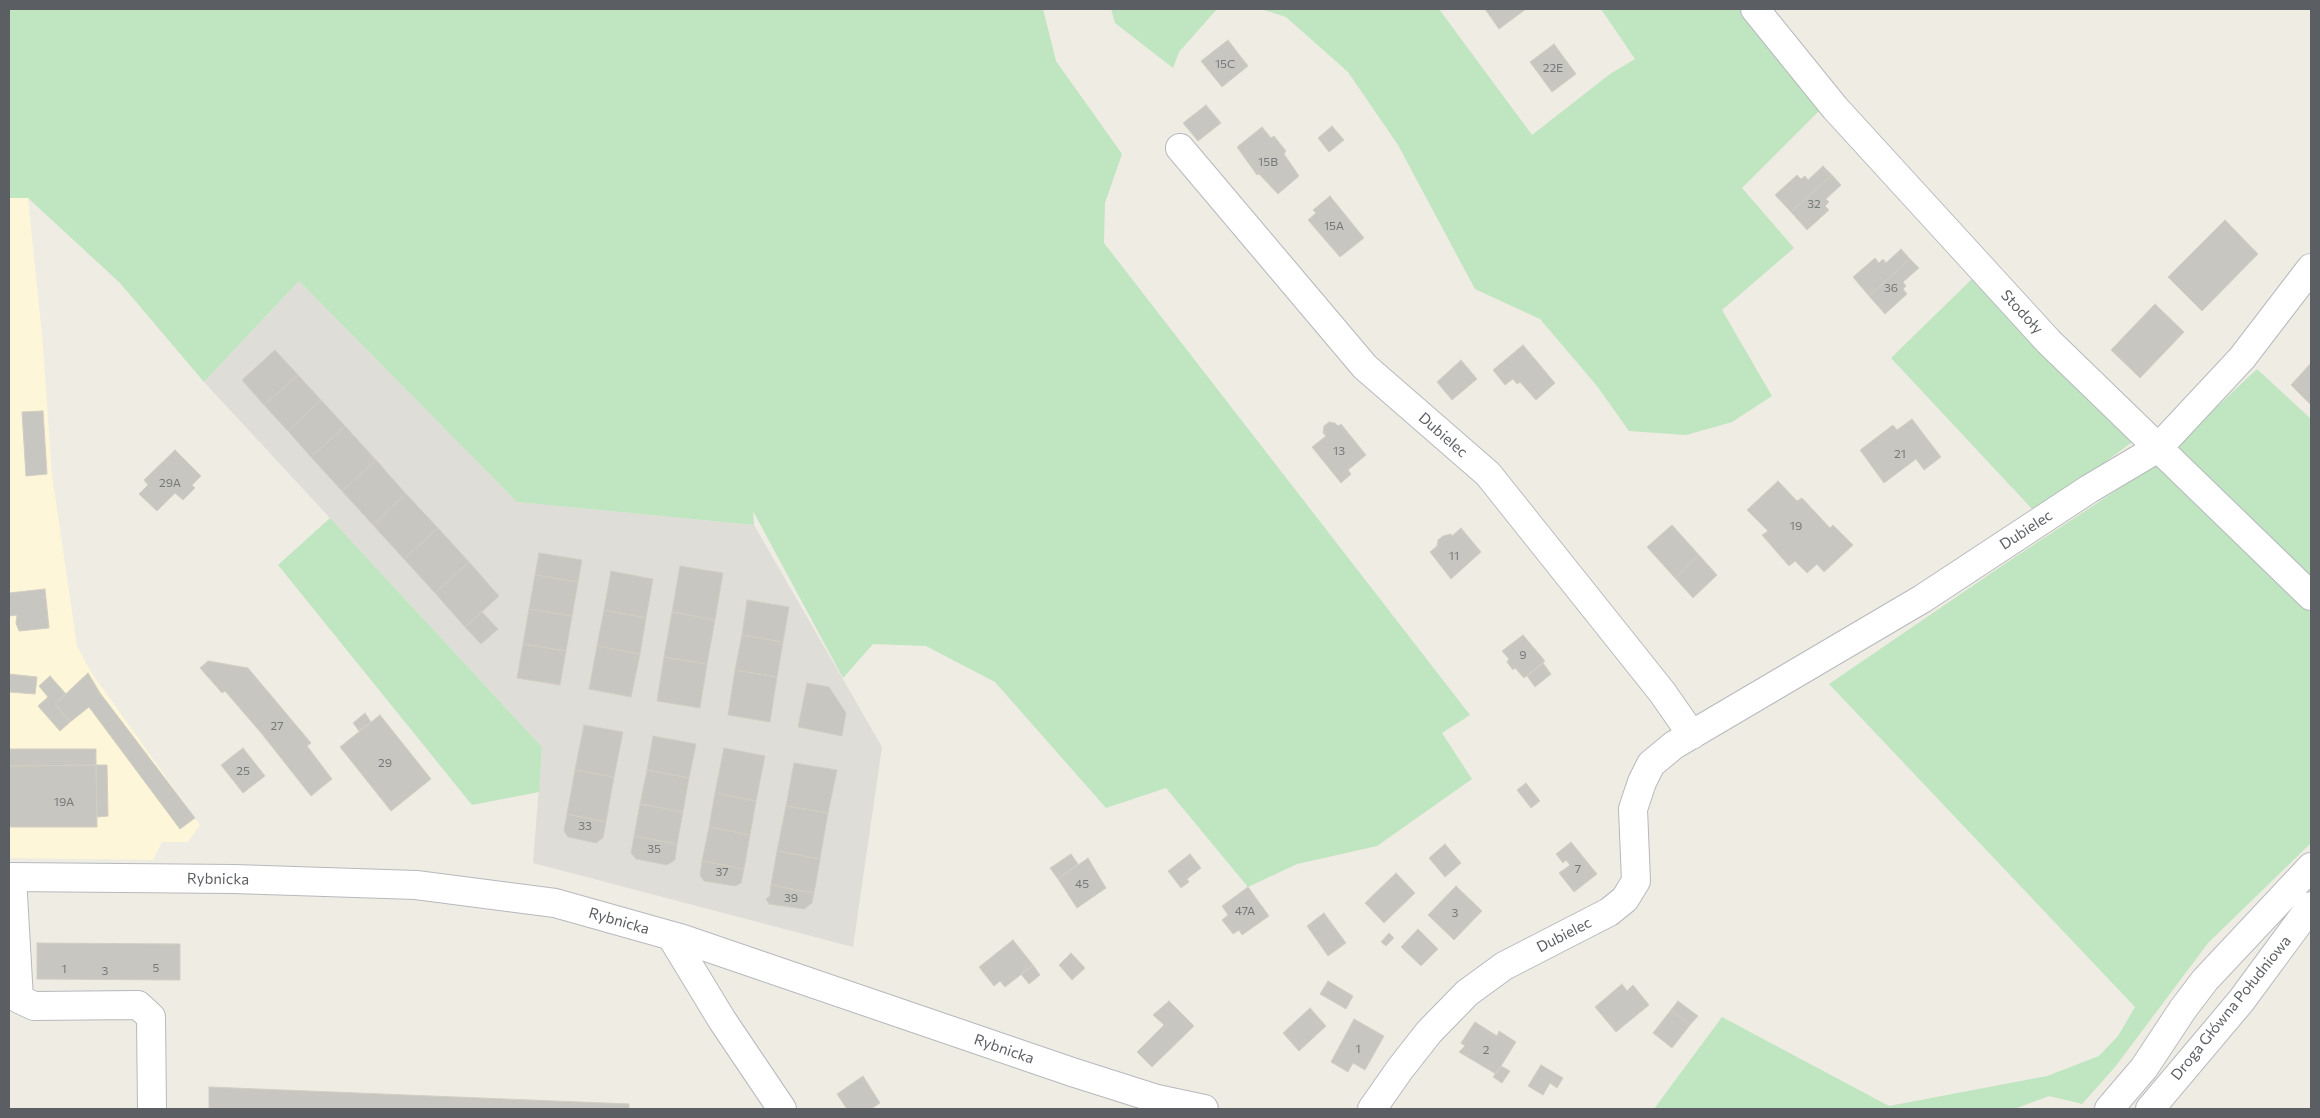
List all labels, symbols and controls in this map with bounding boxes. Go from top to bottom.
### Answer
house number: 15C [1215,57,1235,71]
house number: 22E [1543,61,1563,75]
house number: 15B [1258,155,1278,169]
house number: 32 [1807,197,1821,211]
house number: 15A [1324,219,1344,233]
house number: 36 [1884,281,1898,295]
street label: Stodoły [1997,286,2047,338]
street label: Dubielec [1415,409,1471,461]
house number: 13 [1333,444,1345,458]
house number: 21 [1894,447,1906,461]
house number: 29A [159,476,181,490]
street label: Dubielec [1996,506,2056,554]
house number: 19 [1790,519,1802,533]
house number: 11 [1449,549,1459,563]
house number: 9 [1519,648,1527,662]
house number: 27 [271,719,283,733]
house number: 29 [378,756,392,770]
house number: 25 [236,764,250,778]
house number: 19A [54,795,74,809]
house number: 33 [578,819,592,833]
house number: 35 [647,842,661,856]
house number: 7 [1575,862,1581,876]
house number: 37 [715,865,729,879]
street label: Rybnicka [187,869,249,889]
house number: 45 [1075,877,1089,891]
house number: 39 [784,891,798,905]
street label: Rybnicka [587,904,651,938]
house number: 47A [1235,904,1255,918]
house number: 3 [1452,906,1458,920]
street label: Dubielec [1534,914,1594,956]
street label: Droga Główna Południowa [2167,932,2295,1084]
house number: 5 [153,961,159,975]
house number: 1 [61,962,67,976]
house number: 3 [102,964,108,978]
street label: Rybnicka [972,1030,1036,1068]
house number: 1 [1355,1042,1361,1056]
house number: 2 [1483,1043,1489,1057]

